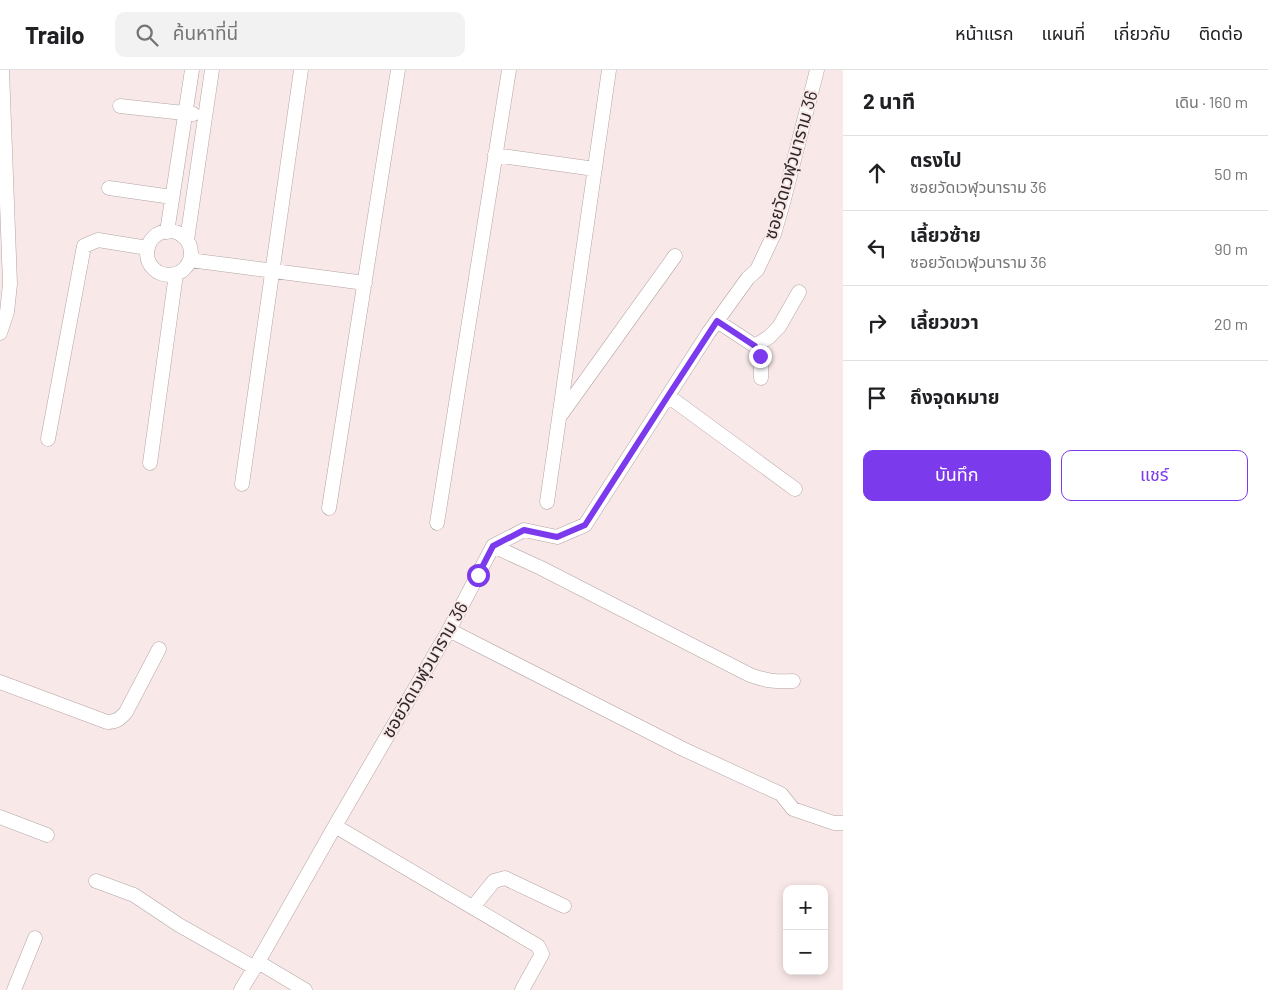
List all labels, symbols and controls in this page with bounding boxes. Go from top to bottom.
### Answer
search box [115,12,465,57]
text: Trailo [25,20,85,49]
icon: search [133,21,161,49]
text: ค้นหาที่นี่ [173,21,238,44]
text: หน้าแรก [955,22,1013,44]
text: แผนที่ [1041,22,1085,44]
text: เกี่ยวกับ [1113,22,1171,44]
text: ติดต่อ [1199,22,1243,44]
street label: ซอยวัดเวฬุวนาราม 36 [758,88,823,242]
text: 2 นาที [863,88,915,113]
text: เดิน · 160 m [1175,92,1248,111]
text: ตรงไป [910,148,962,171]
icon: ahead [863,159,891,187]
text: 50 m [1214,164,1248,183]
text: ซอยวัดเวฬุวนาราม 36 [910,177,1046,196]
text: เลี้ยวซ้าย [910,223,981,246]
icon: left [863,234,891,262]
text: 90 m [1214,239,1248,258]
text: ซอยวัดเวฬุวนาราม 36 [910,252,1046,271]
icon: right [863,309,891,337]
text: เลี้ยวขวา [910,310,979,333]
text: 20 m [1214,314,1248,333]
route end [749,345,772,368]
icon: arrive [863,384,891,412]
text: ถึงจุดหมาย [910,385,1000,408]
button: บันทึก [863,450,1051,501]
button: แชร์ [1061,450,1248,501]
route start [467,564,490,587]
street label: ซอยวัดเวฬุวนาราม 36 [376,598,473,742]
map controls [783,885,828,975]
button: + [783,885,828,930]
button: − [783,930,828,975]

